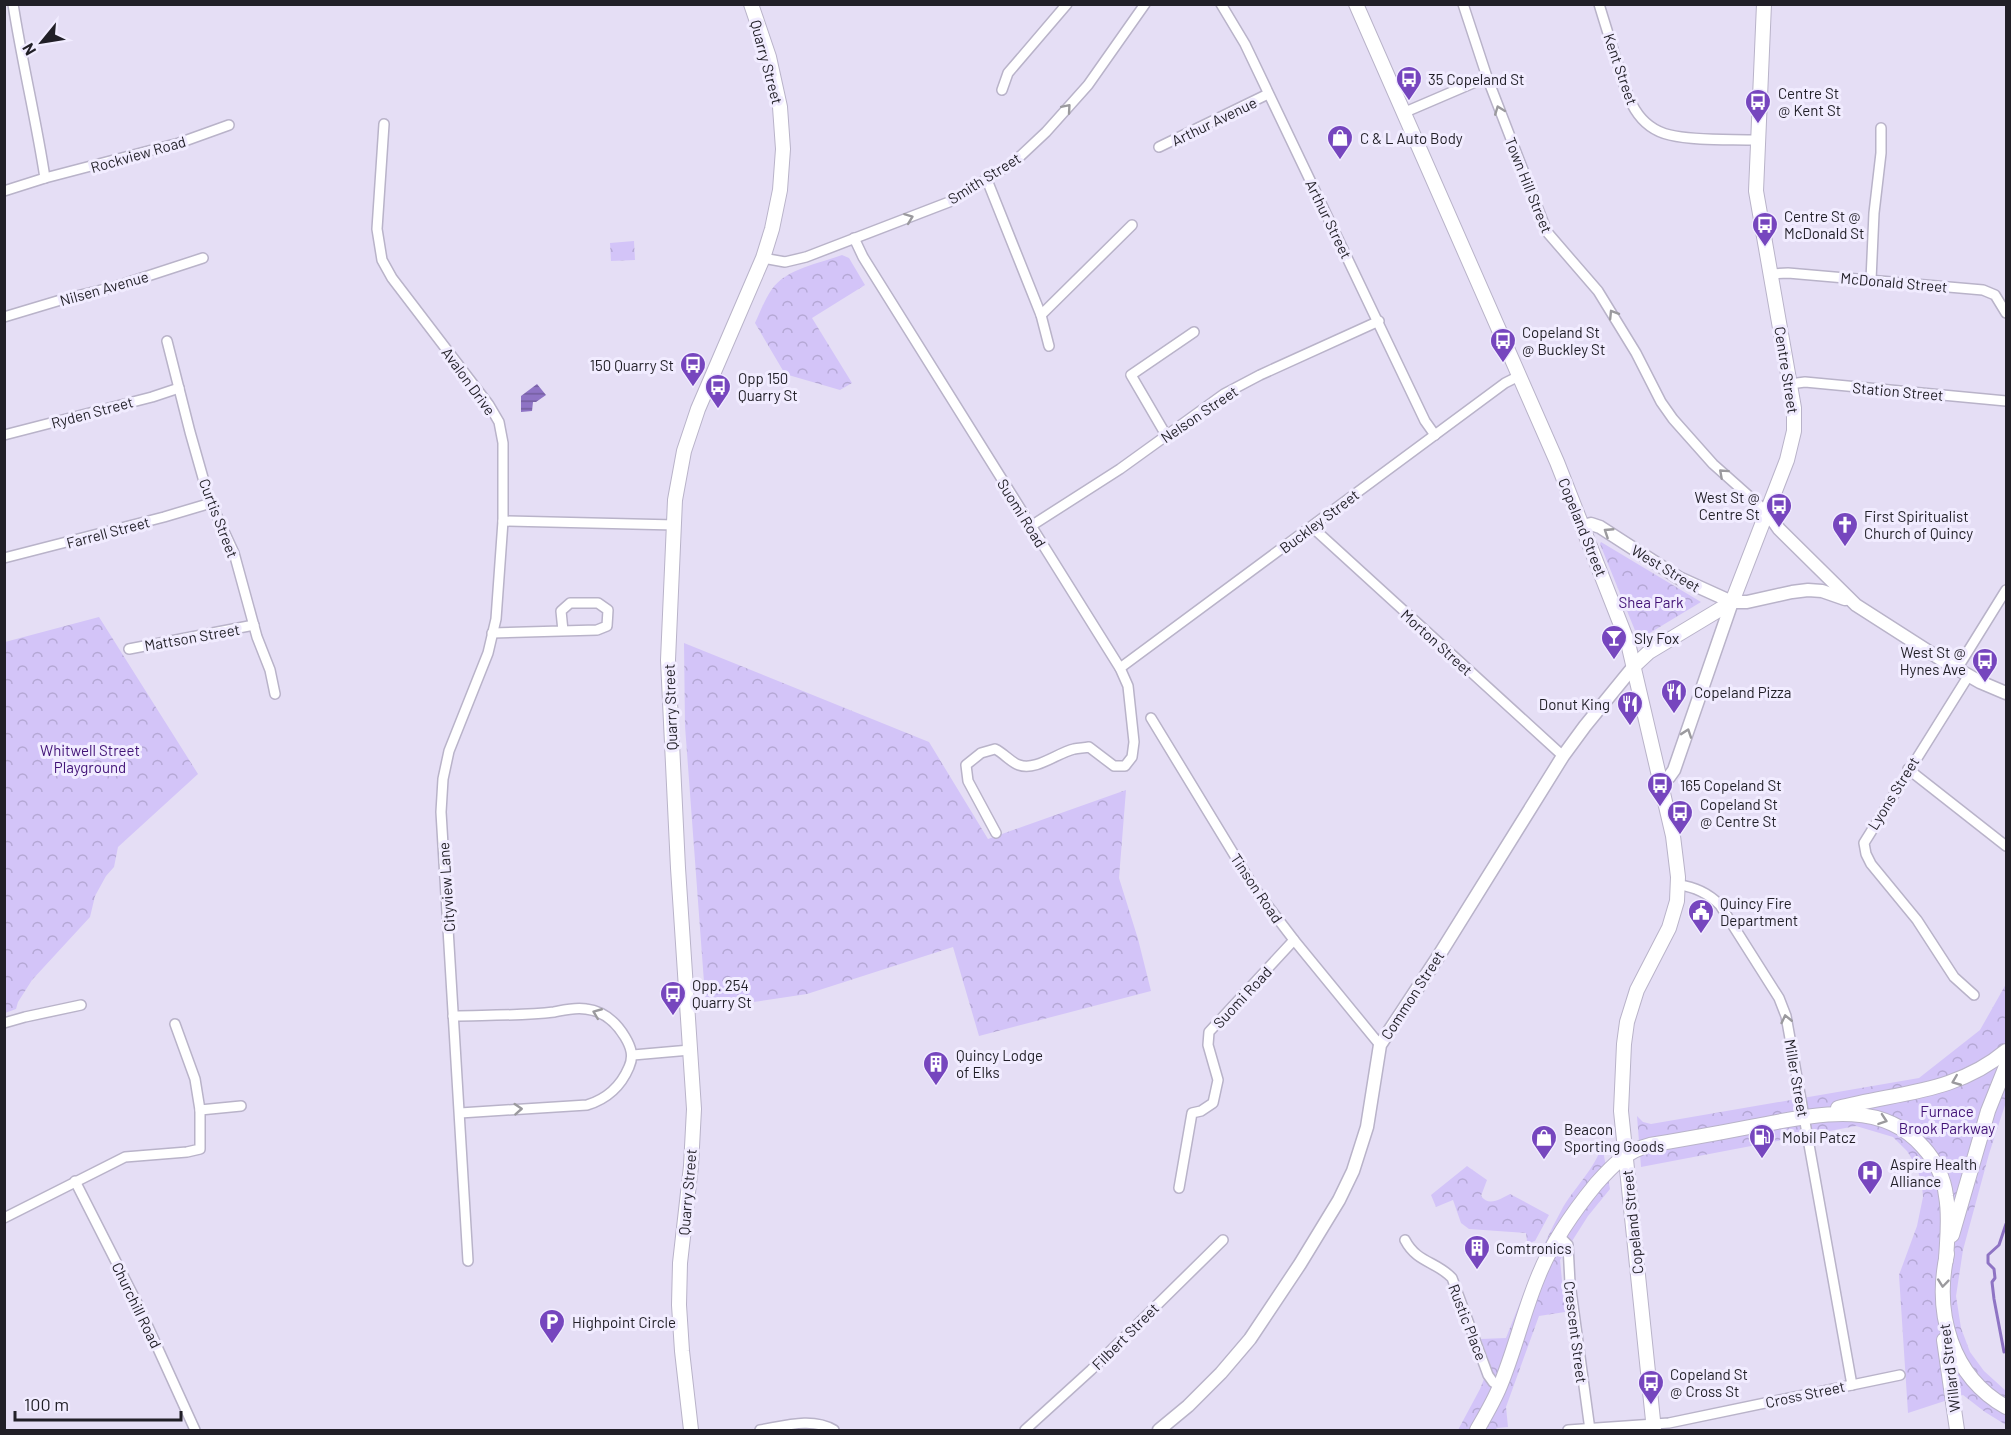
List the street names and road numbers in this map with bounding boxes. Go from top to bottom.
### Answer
street label: Quarry Street [747,18,787,106]
street label: Kent Street [1600,31,1642,107]
street label: Arthur Avenue [1168,93,1260,149]
street label: Rockview Road [88,132,188,176]
street label: Town Hill Street [1502,134,1556,236]
street label: Smith Street [944,149,1024,207]
street label: Arthur Street [1302,177,1356,261]
street label: Nilsen Avenue [58,267,150,309]
street label: McDonald Street [1840,268,1948,296]
street label: Centre Street [1771,325,1803,415]
street label: Avalon Drive [438,344,500,418]
street label: Station Street [1852,378,1944,404]
street label: Nelson Street [1157,382,1241,446]
street label: Ryden Street [49,392,135,432]
street label: Suomi Road [994,475,1050,551]
street label: Copeland Street [1555,475,1611,579]
street label: Curtis Street [196,476,242,560]
street label: Buckley Street [1276,485,1362,557]
street label: Farrell Street [64,512,152,552]
street label: West Street [1628,540,1704,596]
street label: Morton Street [1398,605,1476,679]
street label: Mattson Street [143,620,241,654]
street label: Quarry Street [659,663,681,751]
street label: Lyons Street [1864,753,1922,833]
street label: Cityview Lane [434,841,458,933]
street label: Tinson Road [1227,850,1287,926]
street label: Common Street [1377,947,1447,1043]
street label: Suomi Road [1209,963,1275,1031]
street label: Miller Street [1781,1038,1813,1118]
street label: Quarry Street [674,1148,700,1236]
street label: Copeland Street [1618,1169,1646,1275]
street label: Churchill Road [108,1259,166,1351]
street label: Crescent Street [1561,1280,1591,1384]
street label: Rustic Place [1445,1281,1491,1363]
street label: Filbert Street [1088,1299,1162,1373]
street label: Willard Street [1935,1323,1963,1413]
street label: Cross Street [1764,1377,1846,1411]

